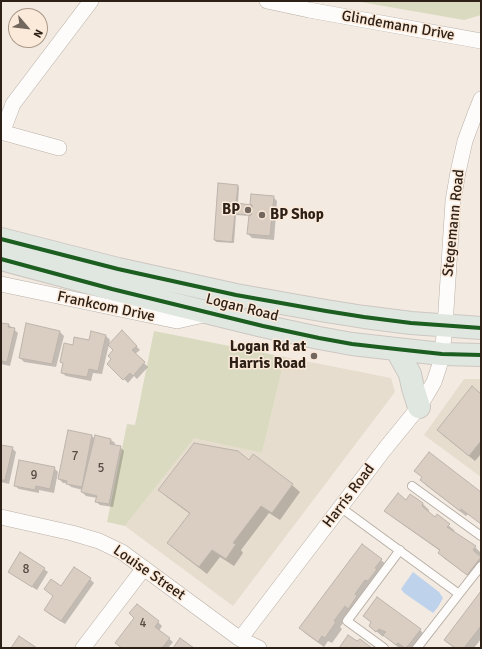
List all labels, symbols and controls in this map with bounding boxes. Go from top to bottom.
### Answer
street label: Glindemann Drive [340,7,456,45]
north arrow [8,8,48,48]
text: N [31,27,46,40]
street label: Stegemann Road [439,168,469,278]
place label: BP [222,201,240,219]
marker: BP [243,205,253,215]
place label: BP Shop [270,206,324,224]
marker: BP Shop [257,210,267,220]
street label: Frankcom Drive [55,288,157,326]
street label: Logan Road [204,290,280,326]
place label: Logan Rd at Harris Road [229,338,306,373]
marker: Logan Rd at Harris Road [309,351,319,361]
house number: 7 [71,449,79,465]
house number: 5 [97,461,105,477]
street label: Harris Road [319,461,379,531]
house number: 9 [30,468,38,484]
street label: Louise Street [109,542,189,604]
house number: 8 [22,562,30,578]
house number: 4 [139,616,147,632]

